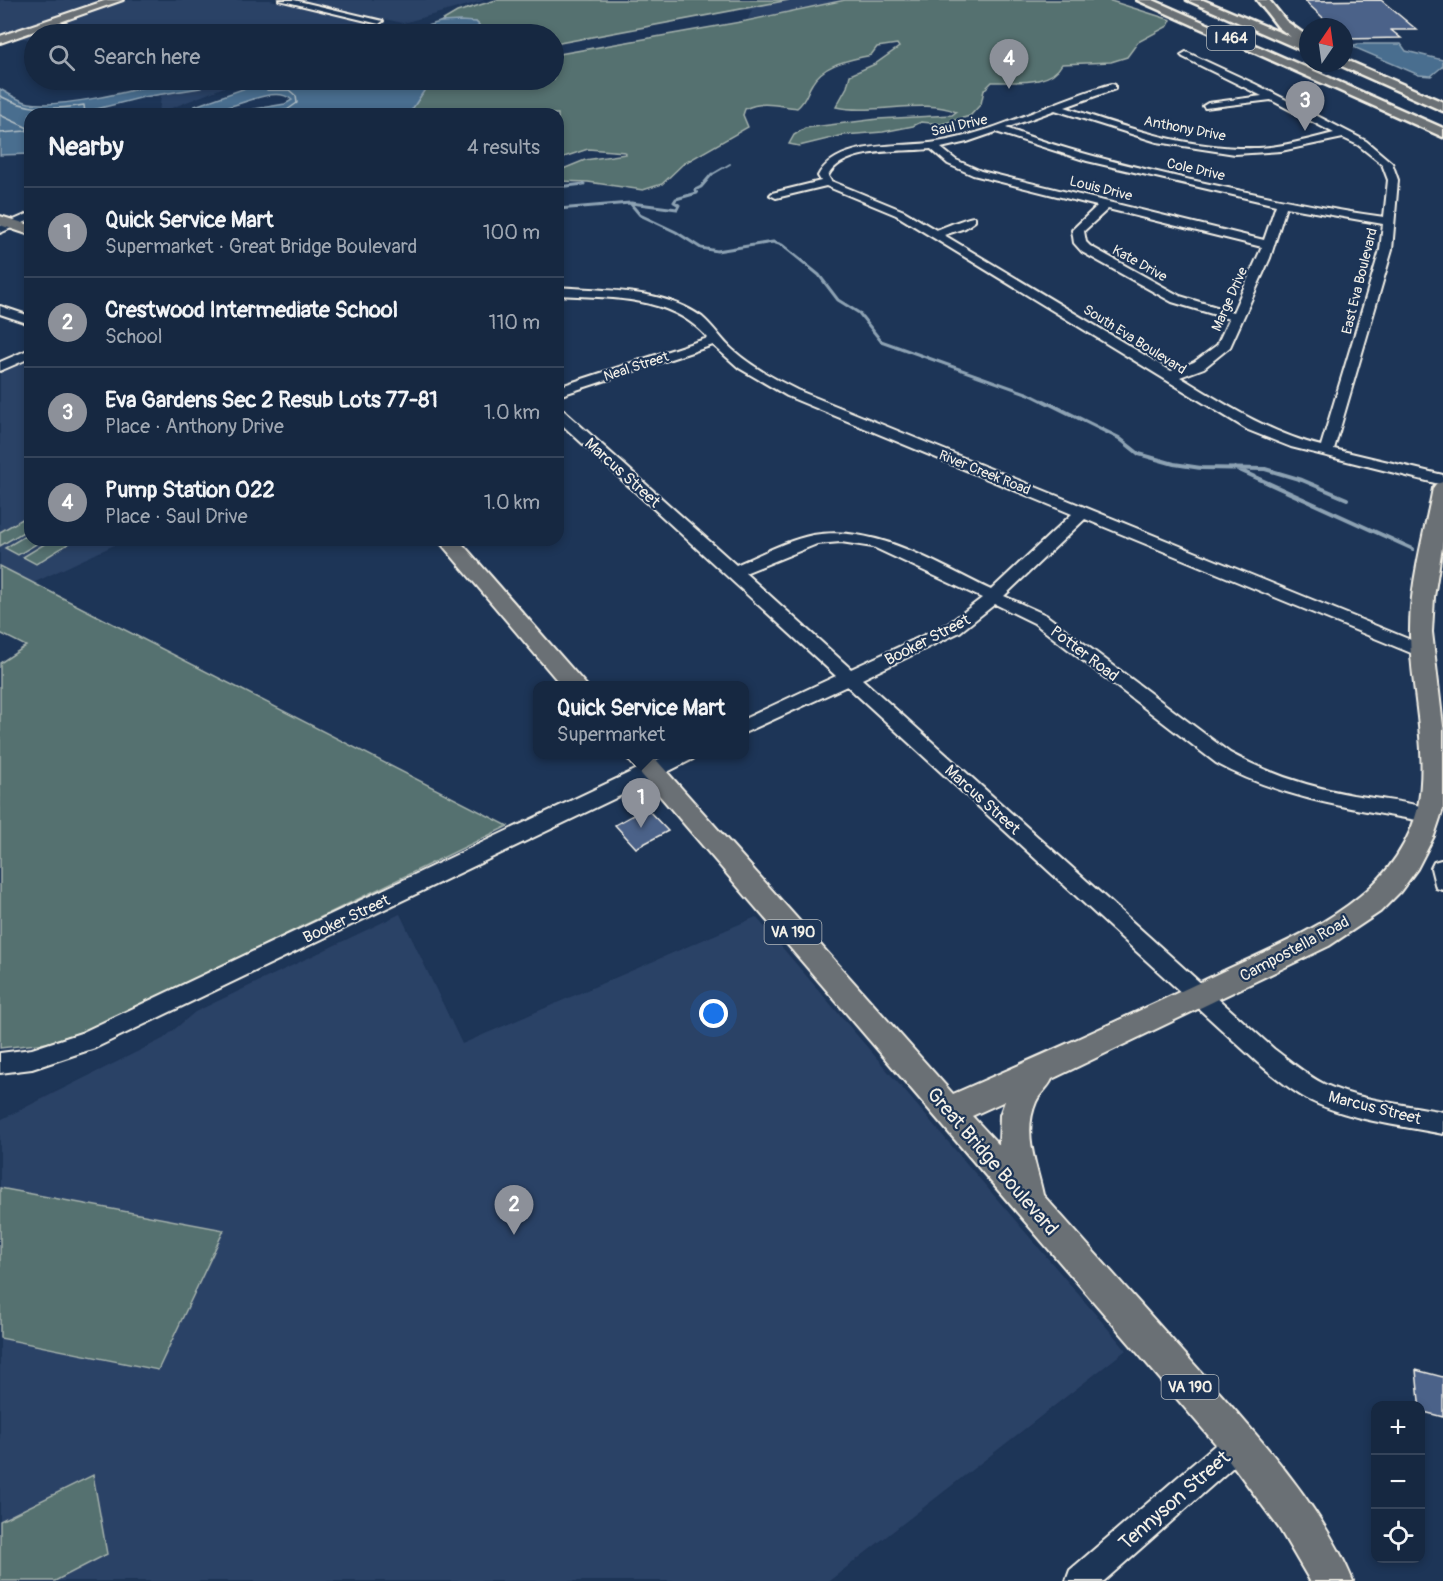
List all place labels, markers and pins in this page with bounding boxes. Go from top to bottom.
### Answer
pin: 4 [990,40,1028,89]
pin: 3 [1286,82,1324,131]
pin: 1 [622,778,660,828]
pin: 2 [494,1186,534,1235]

